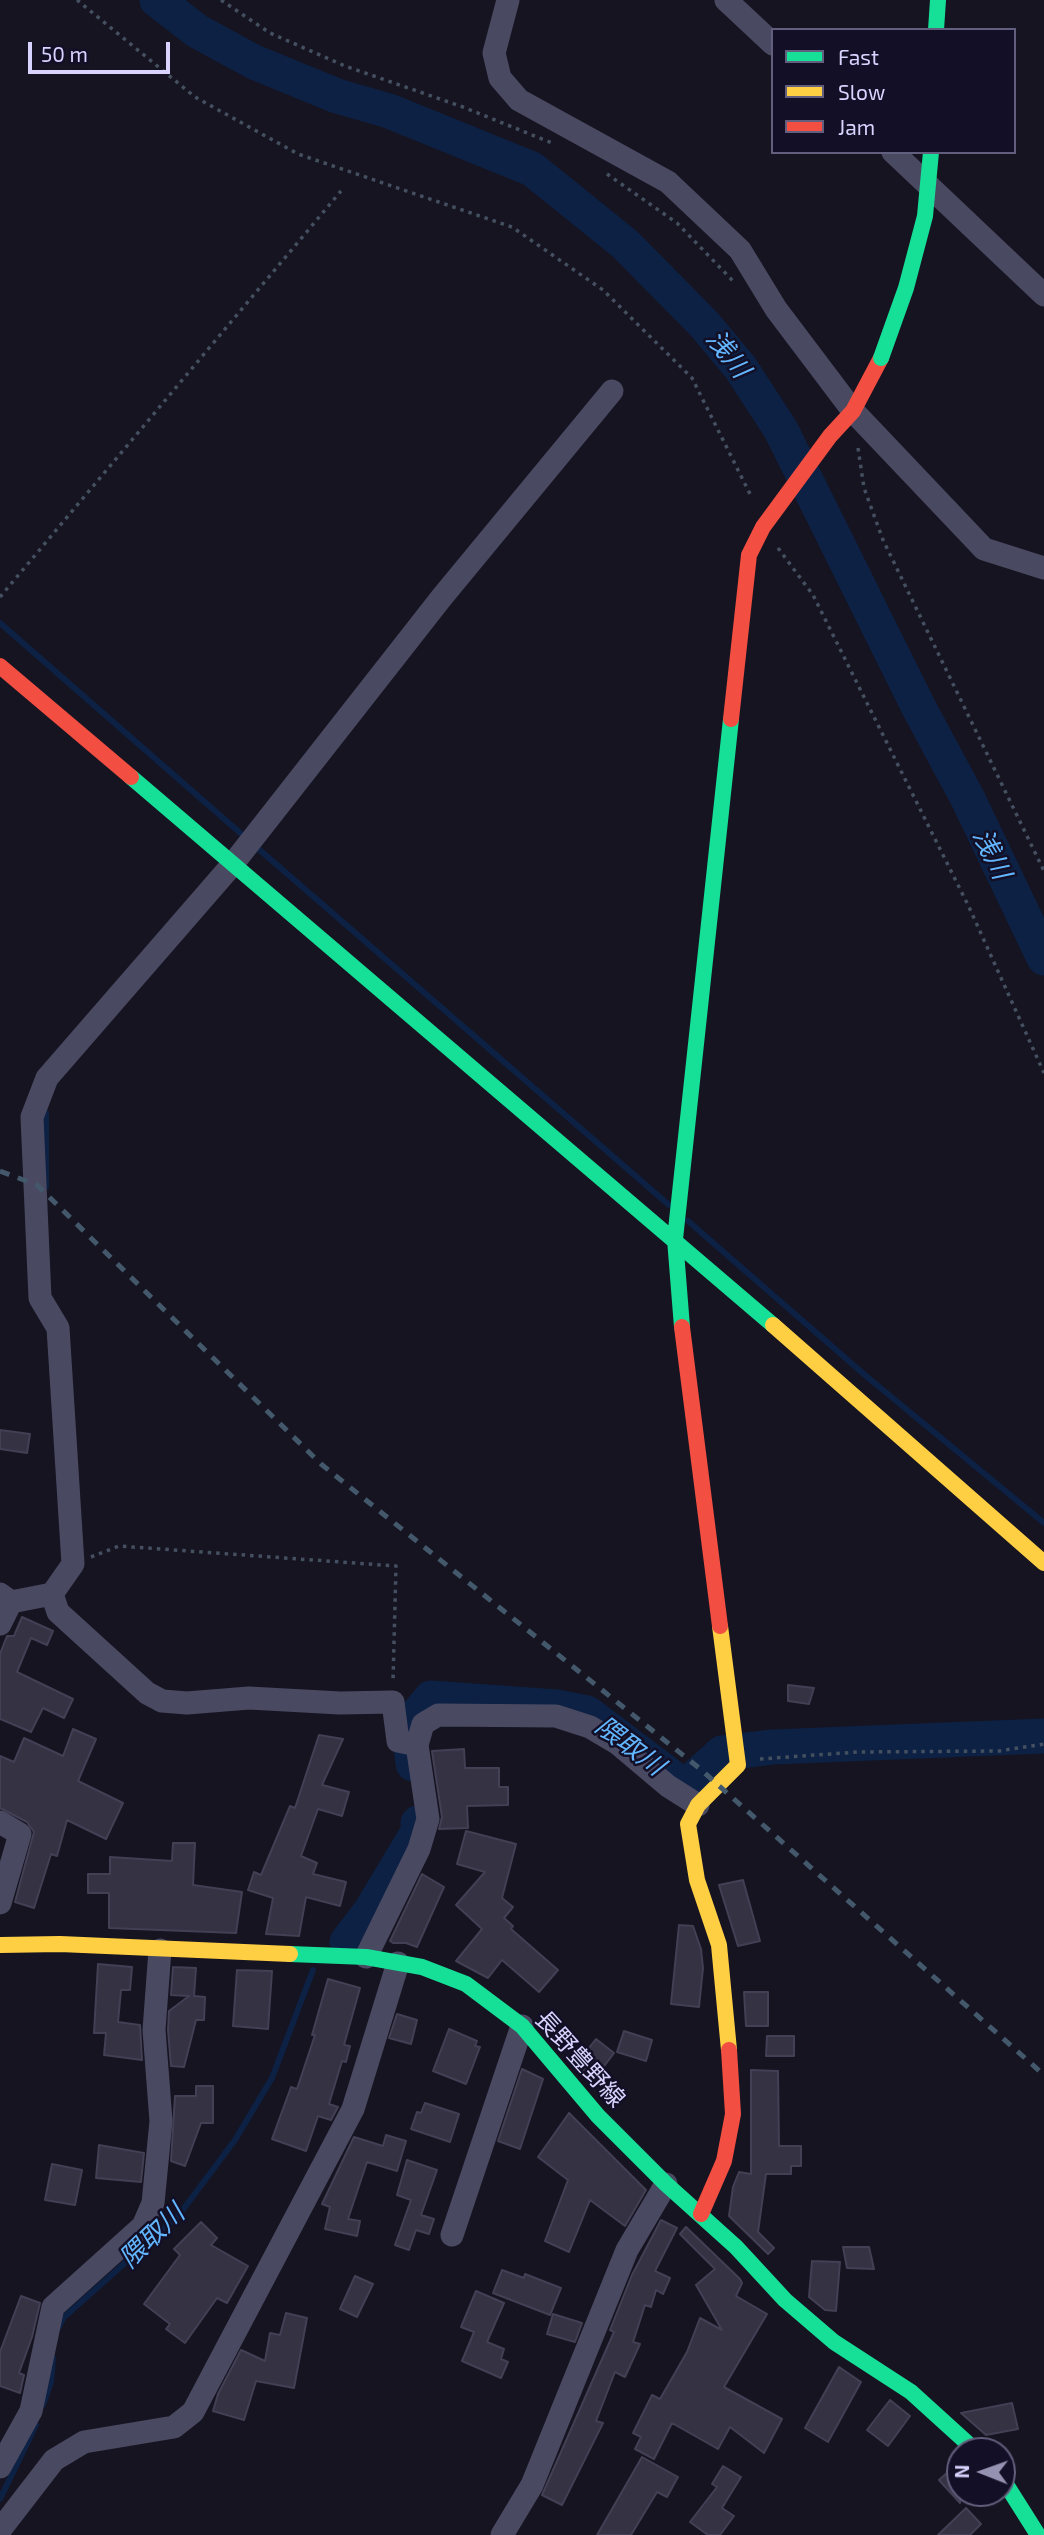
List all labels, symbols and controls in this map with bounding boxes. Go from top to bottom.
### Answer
scale bar [32,28,173,72]
legend [771,28,1016,154]
text: 50 m [41,41,88,66]
text: Fast [838,44,879,69]
text: Slow [838,79,885,104]
text: Jam [838,114,875,139]
water label: 浅川 [700,324,756,384]
water label: 浅川 [967,824,1017,884]
water label: 隈取川 [589,1710,671,1782]
street label: 長野豊野線 [529,2005,631,2113]
water label: 隈取川 [113,2198,191,2274]
north arrow [946,2437,1016,2507]
text: N [950,2465,973,2479]

